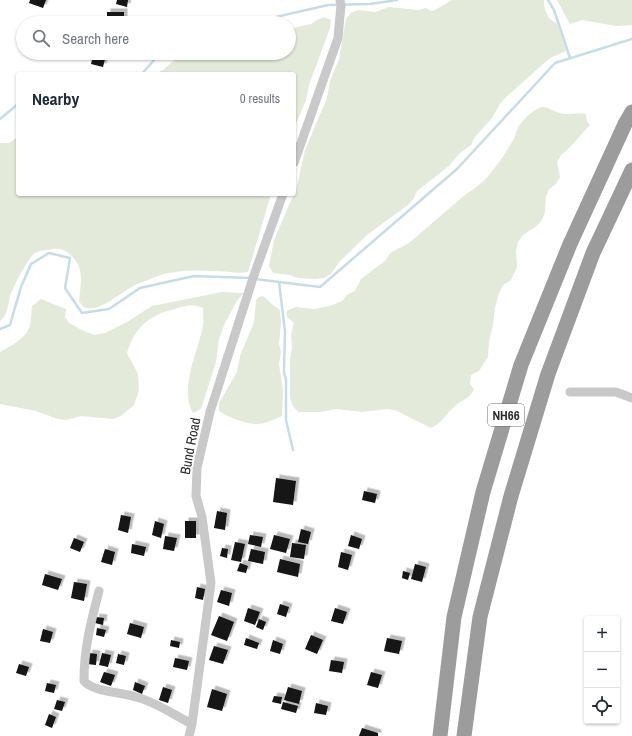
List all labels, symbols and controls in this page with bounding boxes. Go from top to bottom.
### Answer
search box [16,16,296,60]
icon: search [30,27,52,49]
text: Search here [62,28,129,49]
text: Nearby [32,87,79,110]
text: 0 results [240,90,280,107]
road number: NH66 [488,404,524,426]
street label: Bund Road [176,416,204,476]
map controls [584,616,620,724]
button: + [584,616,620,652]
button: − [584,652,620,688]
button: locate [584,688,620,724]

